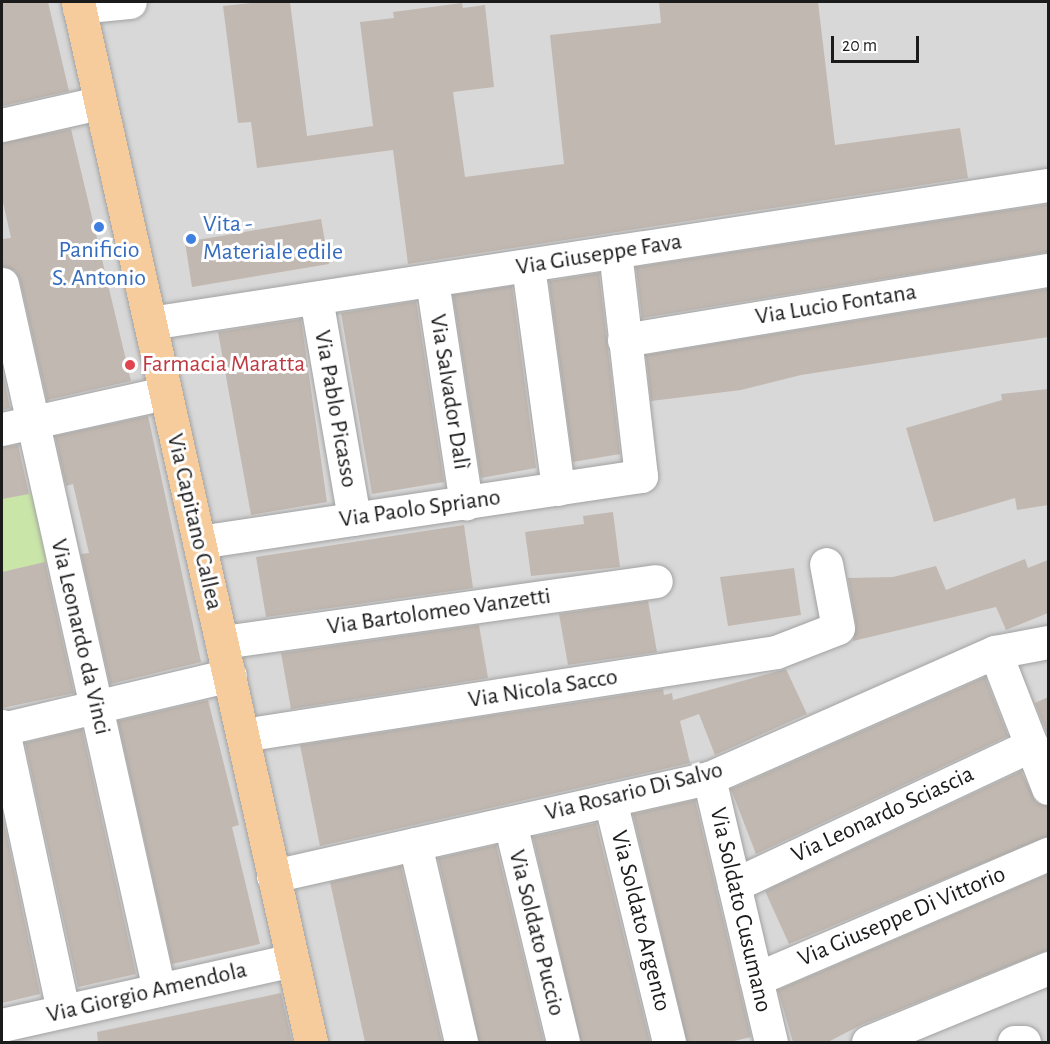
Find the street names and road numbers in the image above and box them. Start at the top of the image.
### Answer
street label: Via Giuseppe Fava [514,228,684,282]
street label: Via Lucio Fontana [753,278,919,332]
street label: Via Salvador Dalì [422,312,476,472]
street label: Via Pablo Picasso [307,328,363,490]
street label: Via Capitano Callea [160,431,228,613]
street label: Via Paolo Spriano [337,483,503,535]
street label: Via Leonardo da Vinci [43,536,117,738]
street label: Via Bartolomeo Vanzetti [325,582,553,642]
street label: Via Nicola Sacco [466,663,620,715]
street label: Via Rosario Di Salvo [542,756,726,828]
street label: Via Leonardo Sciascia [787,760,979,870]
street label: Via Soldato Cusumano [702,805,778,1015]
street label: Via Soldato Argento [604,828,676,1014]
street label: Via Soldato Puccio [501,847,571,1019]
street label: Via Giuseppe Di Vittorio [794,860,1010,974]
street label: Via Giorgio Amendola [44,956,250,1030]

